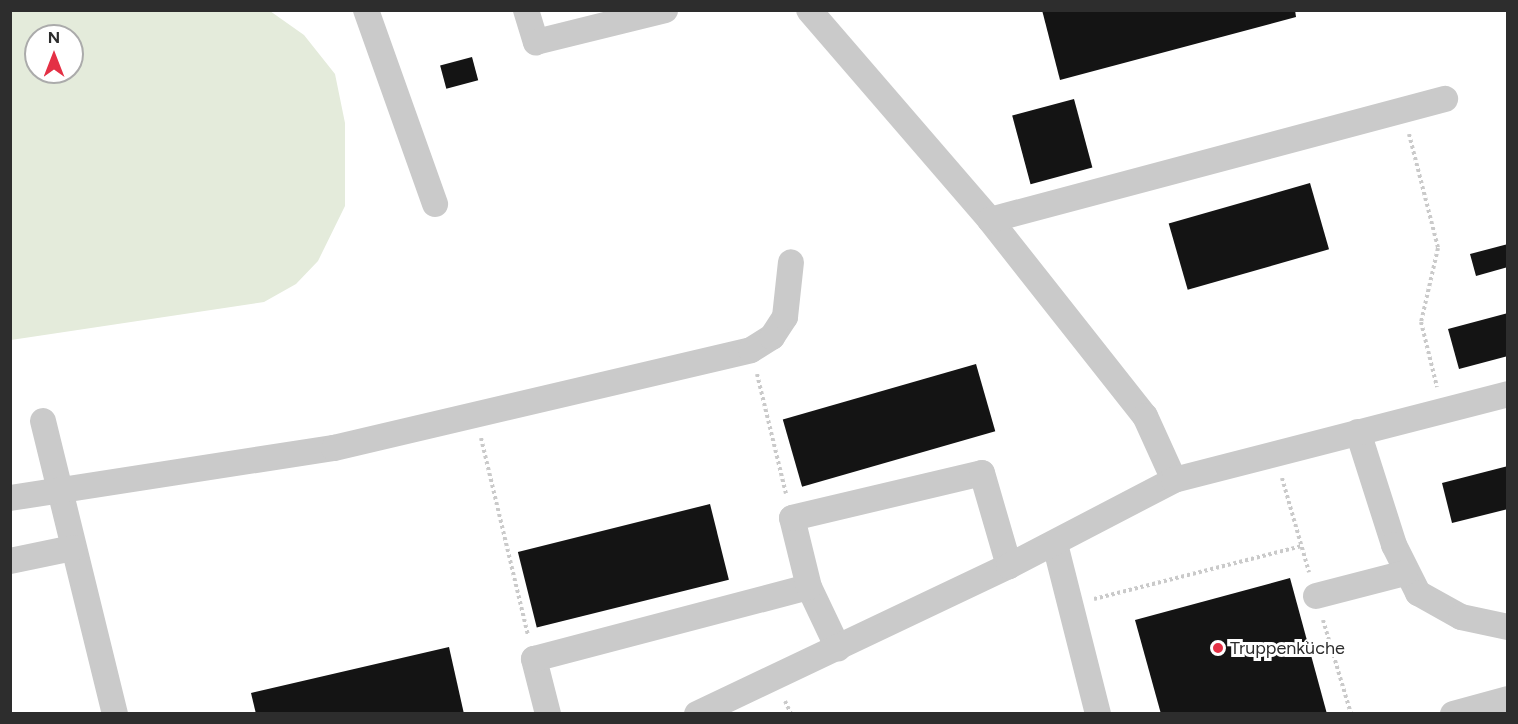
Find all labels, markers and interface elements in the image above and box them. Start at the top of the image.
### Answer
north arrow [24,24,84,84]
text: N [48,28,60,47]
place label: Truppenküche [1230,637,1345,659]
marker: Truppenküche [1211,641,1225,655]

